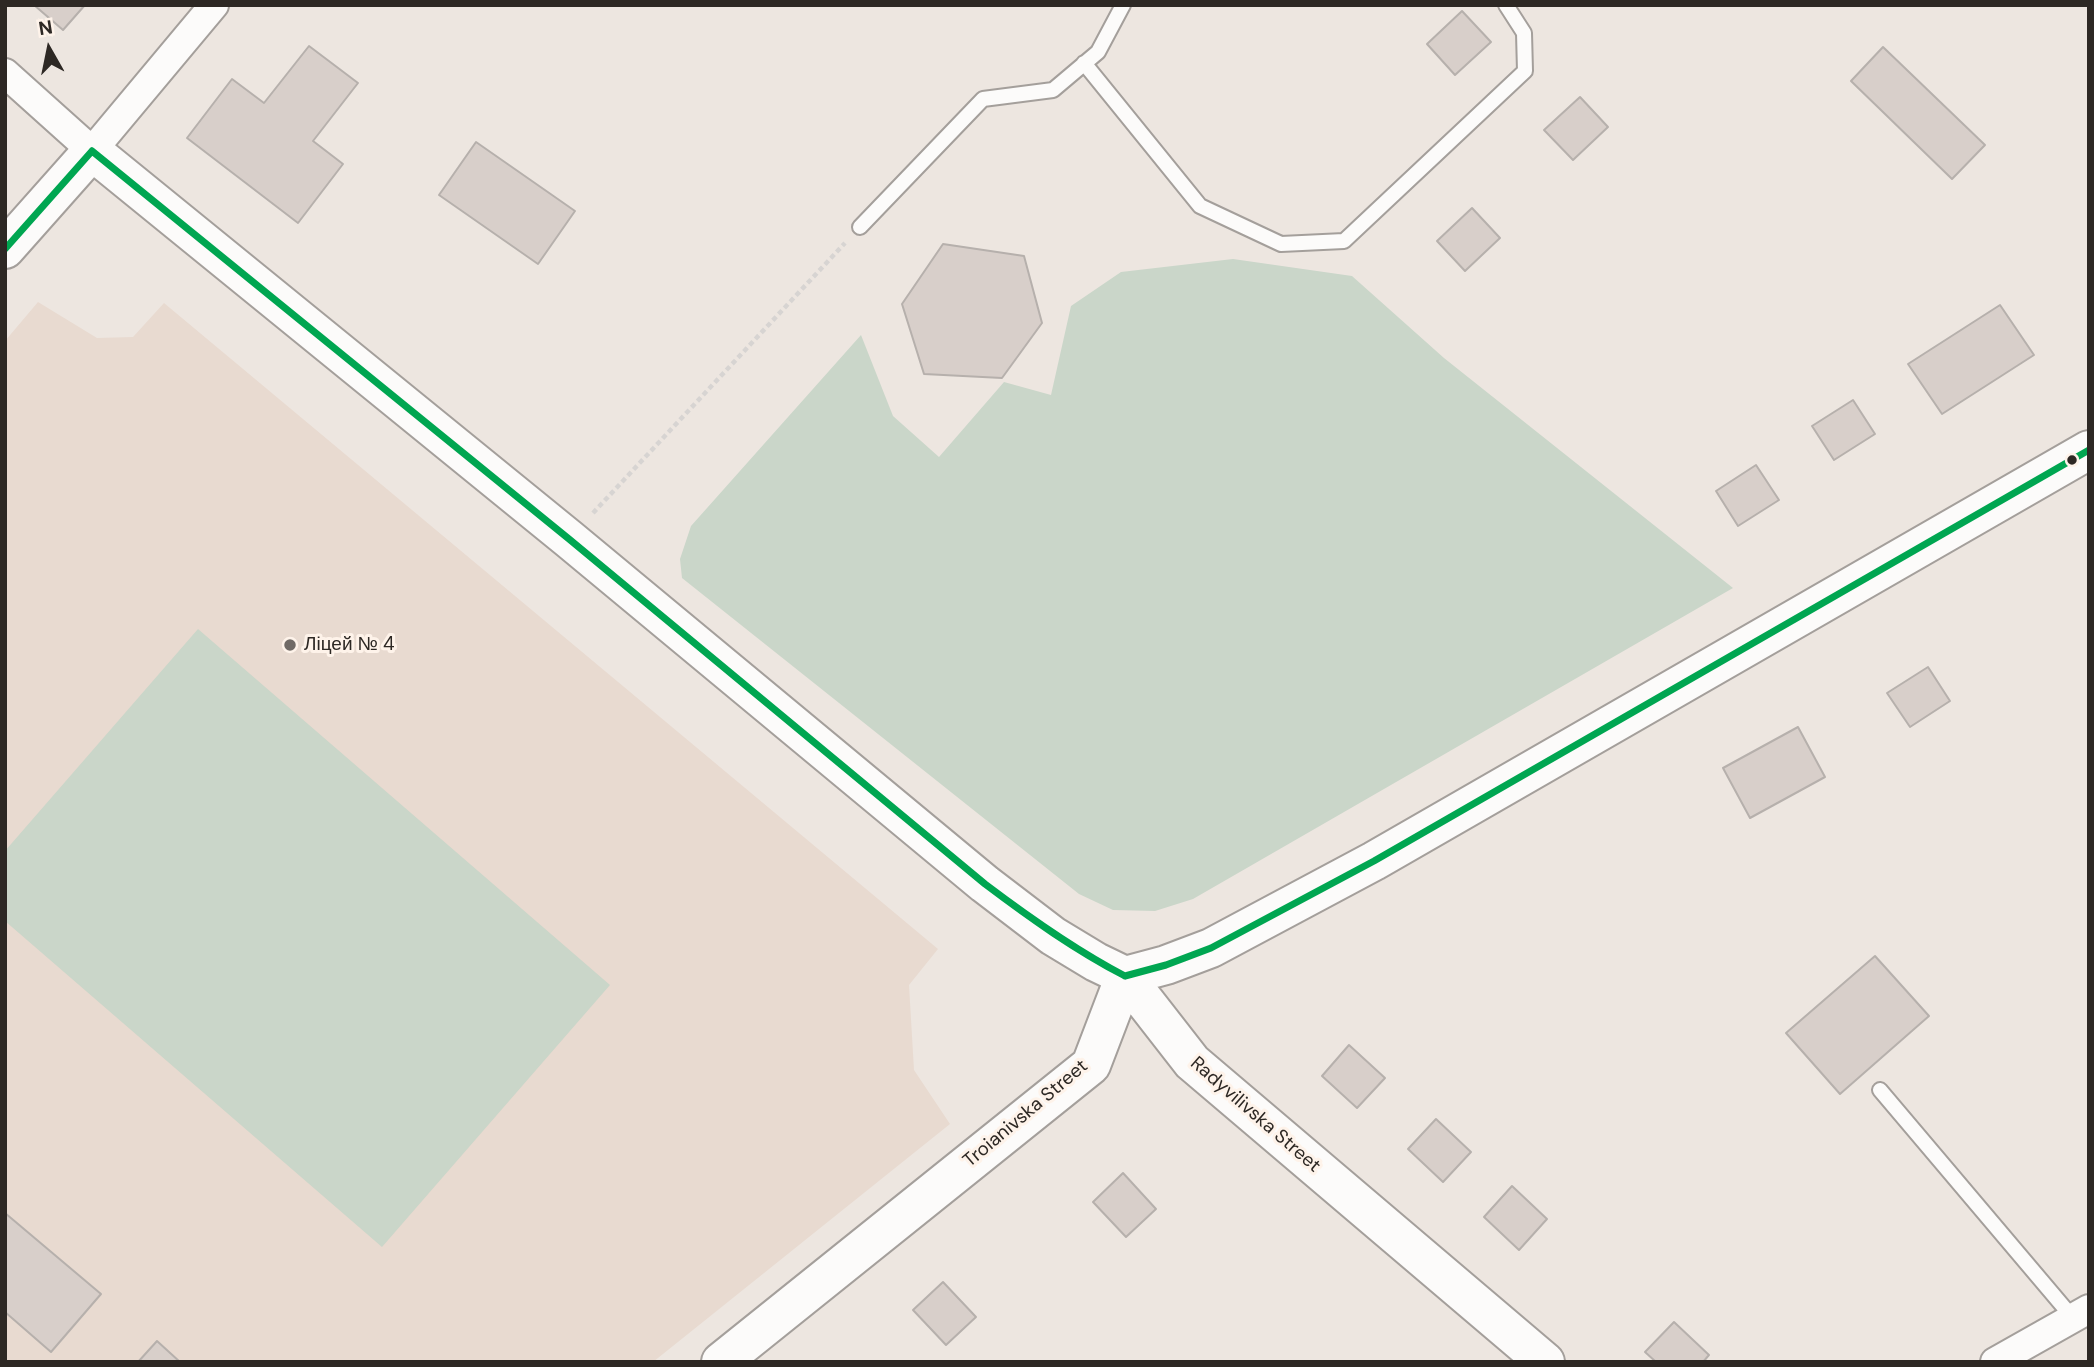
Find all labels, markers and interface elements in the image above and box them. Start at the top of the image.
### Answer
north arrow [14,14,84,84]
text: N [37,14,54,41]
unlabelled marker [2065,453,2079,467]
place label: Ліцей № 4 [304,634,395,656]
marker: Ліцей № 4 [282,637,298,653]
street label: Radyvilivska Street [1185,1052,1325,1178]
street label: Troianivska Street [959,1055,1093,1173]

